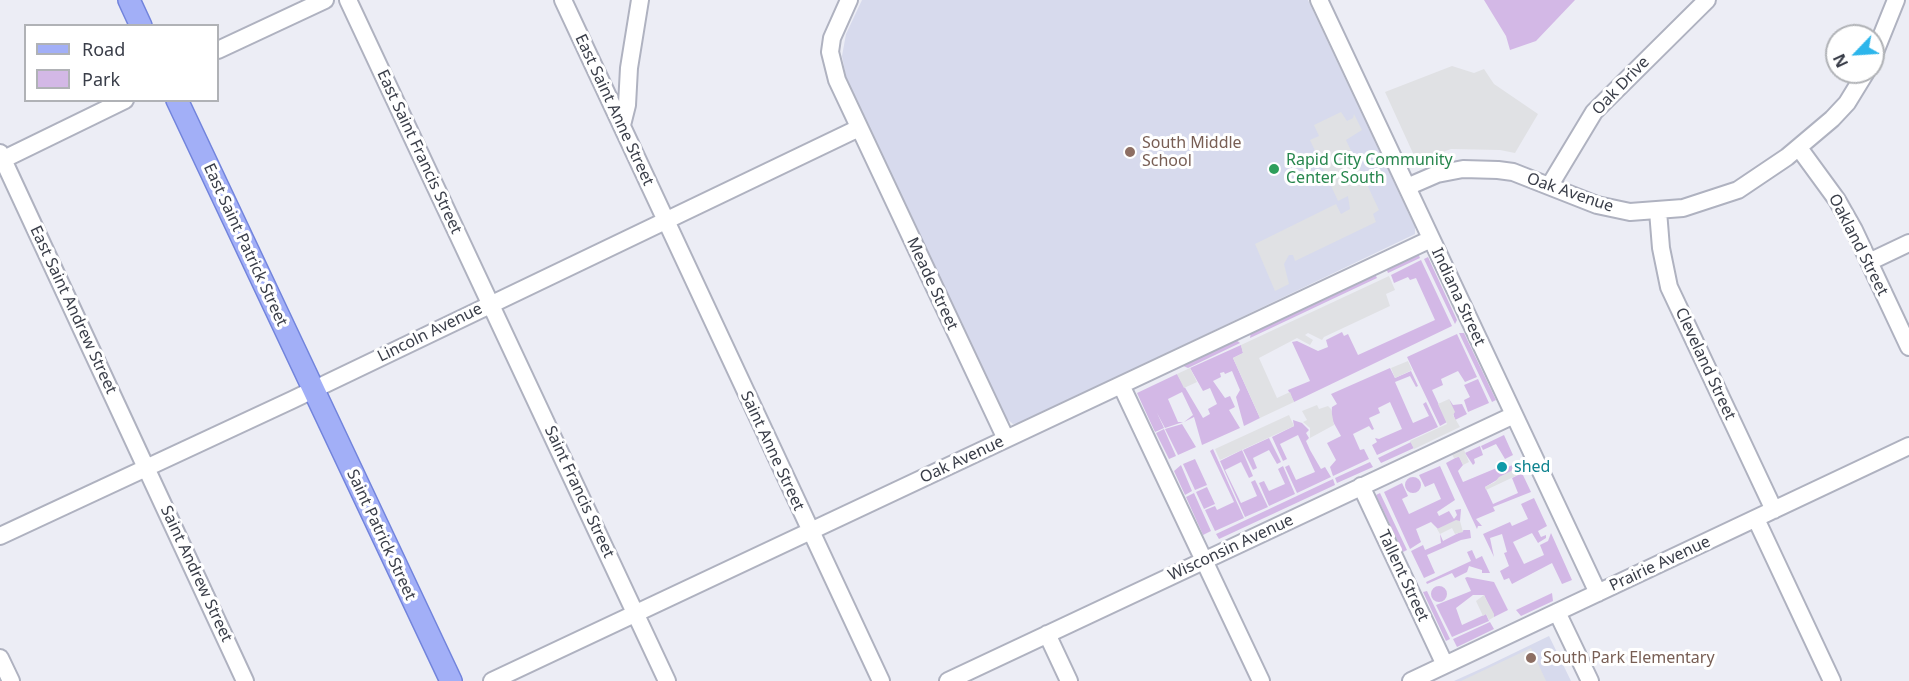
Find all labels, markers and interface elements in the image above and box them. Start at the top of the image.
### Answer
legend [24,24,219,102]
north arrow [1825,24,1885,84]
street label: East Saint Anne Street [570,31,658,189]
text: Road [82,37,125,61]
text: N [1828,50,1853,71]
street label: Oak Drive [1588,53,1654,119]
text: Park [82,67,120,91]
street label: East Saint Francis Street [372,67,466,237]
place label: South Middle School [1142,133,1242,171]
marker: South Middle School [1123,145,1137,159]
place label: Rapid City Community Center South [1286,150,1453,188]
street label: East Saint Patrick Street [199,161,291,329]
marker: Rapid City Community Center South [1267,162,1281,176]
street label: Oak Avenue [1524,169,1616,217]
street label: Oakland Street [1824,191,1892,299]
street label: East Saint Andrew Street [26,223,120,397]
street label: Meade Street [902,235,962,333]
street label: Indiana Street [1427,245,1489,349]
street label: Lincoln Avenue [375,299,485,367]
street label: Cleveland Street [1671,305,1739,423]
street label: Saint Anne Street [736,388,808,514]
street label: Saint Francis Street [540,423,618,561]
street label: Oak Avenue [917,432,1007,488]
place label: shed [1514,457,1550,477]
marker: shed [1495,460,1509,474]
street label: Saint Patrick Street [342,467,420,603]
street label: Saint Andrew Street [156,503,236,645]
street label: Wisconsin Avenue [1165,511,1297,585]
street label: Tallent Street [1374,527,1432,625]
street label: Prairie Avenue [1606,532,1714,596]
place label: South Park Elementary [1543,648,1715,668]
marker: South Park Elementary [1524,651,1538,665]

